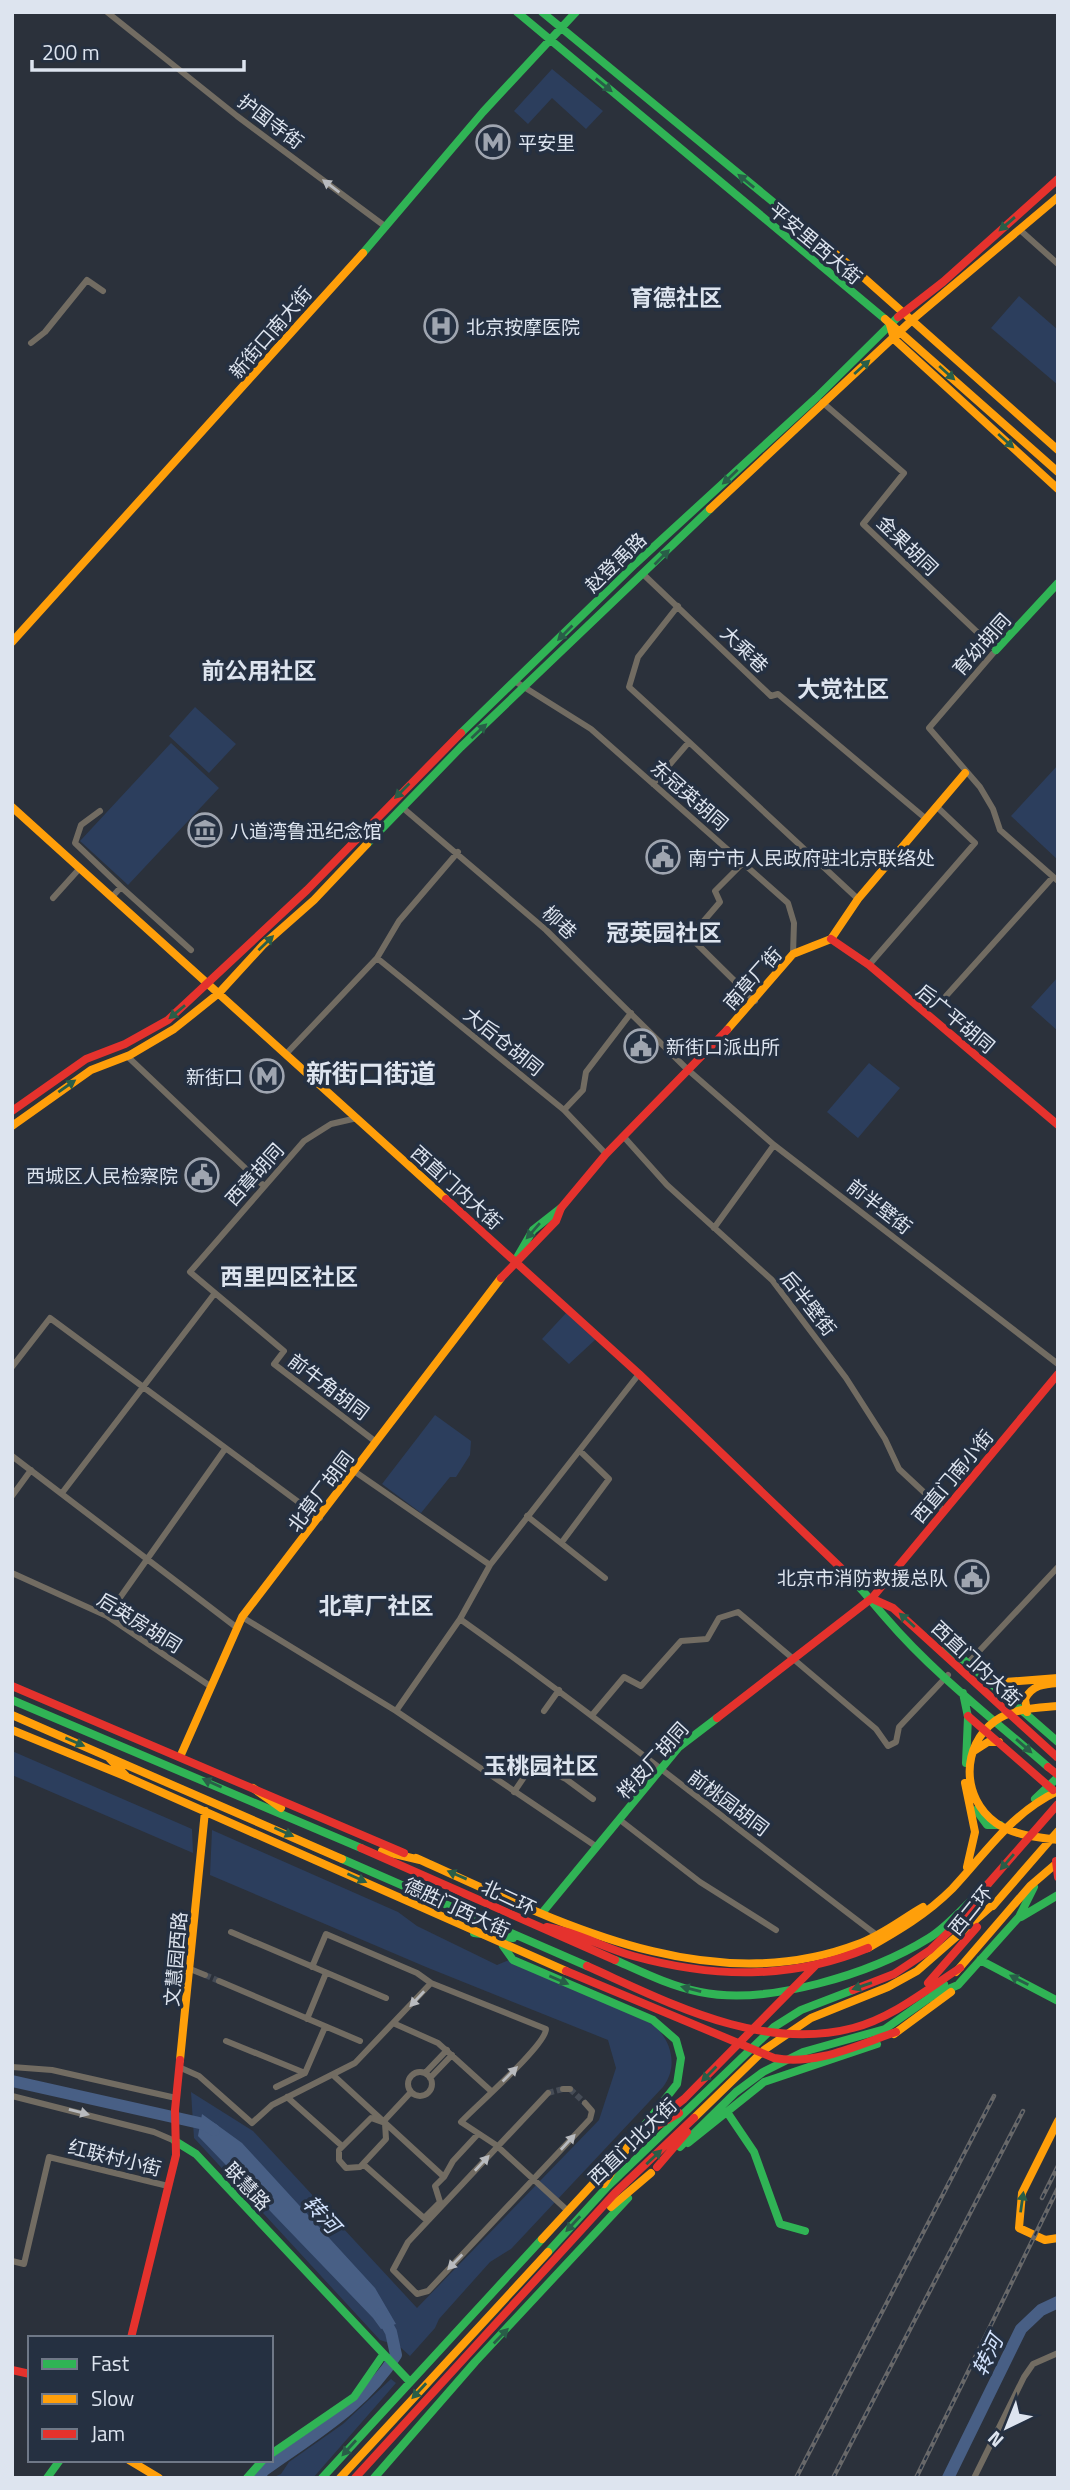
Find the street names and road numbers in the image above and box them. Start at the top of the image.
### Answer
street label: 护国寺街 [232,87,310,155]
street label: 平安里西大街 [763,195,869,291]
street label: 新街口南大街 [222,279,318,385]
street label: 金果胡同 [871,508,945,582]
street label: 赵登禹路 [578,525,652,599]
street label: 育幼胡同 [945,606,1017,682]
street label: 大乘巷 [714,619,776,679]
street label: 东冠英胡同 [645,753,735,837]
street label: 柳巷 [536,898,584,946]
street label: 南草厂街 [716,940,788,1016]
street label: 后广平胡同 [910,976,1002,1060]
street label: 大后仓胡同 [458,1000,550,1082]
street label: 西章胡同 [218,1136,290,1212]
street label: 西直门内大街 [405,1138,509,1236]
street label: 前半壁街 [841,1171,919,1241]
street label: 后半壁街 [774,1264,844,1342]
street label: 前牛角胡同 [282,1346,376,1426]
street label: 西直门南小街 [904,1423,1000,1529]
street label: 北草厂胡同 [280,1444,360,1538]
street label: 后英房胡同 [92,1585,188,1659]
street label: 西直门内大街 [925,1614,1029,1712]
street label: 桦皮厂胡同 [609,1715,695,1805]
street label: 前桃园胡同 [682,1762,776,1842]
street label: 德胜门西大街 [399,1870,515,1944]
street label: 北二环 [477,1872,541,1922]
street label: 西二环 [941,1879,999,1941]
street label: 文慧园西路 [156,1910,194,2008]
street label: 西直门北大街 [581,2091,683,2191]
street label: 红联村小街 [65,2131,165,2183]
street label: 联慧路 [218,2155,278,2217]

